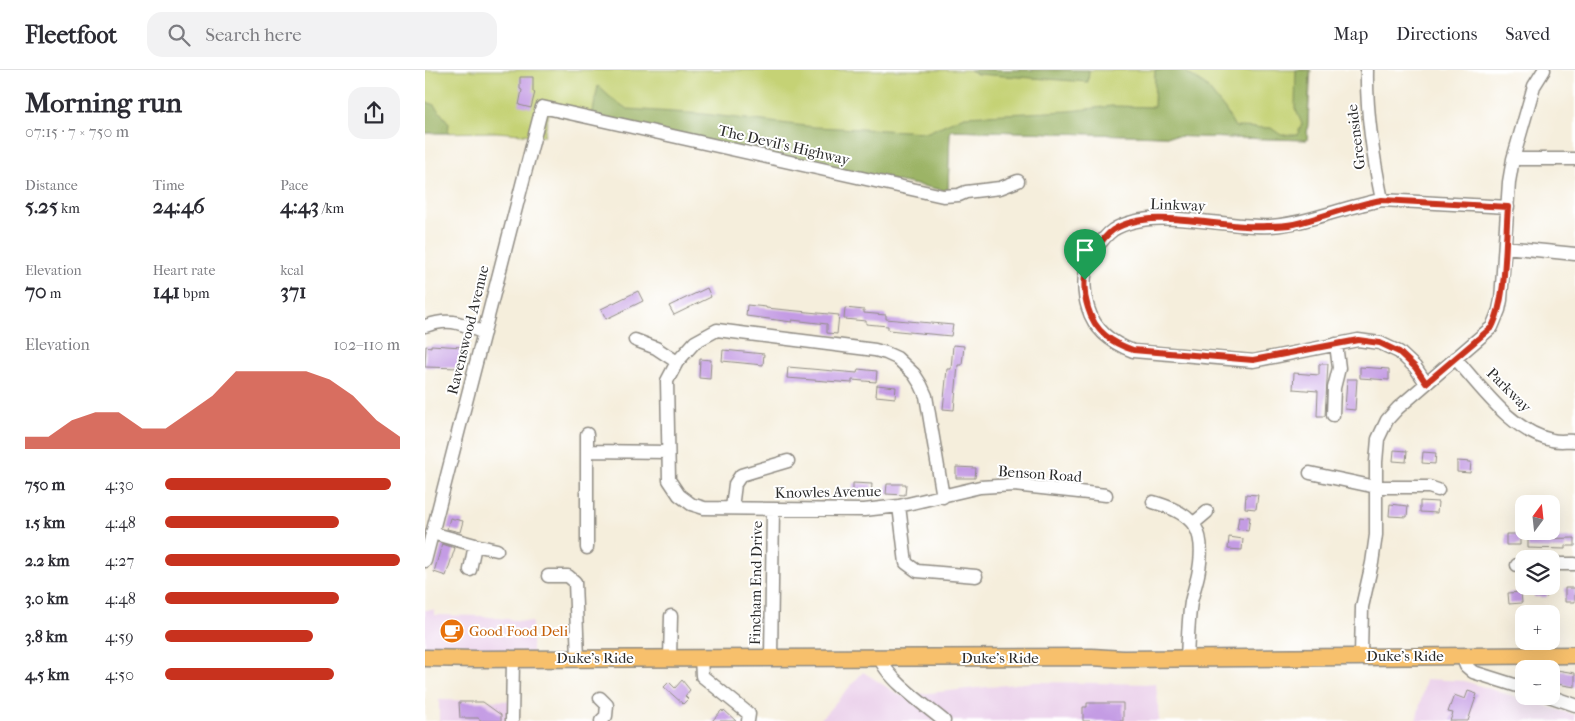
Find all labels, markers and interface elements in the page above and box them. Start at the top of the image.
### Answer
search box [147,12,497,57]
text: Fleetfoot [25,21,117,49]
icon: search [165,21,193,49]
text: Search here [205,24,302,46]
text: Map [1334,24,1368,45]
text: Directions [1396,24,1477,45]
text: Saved [1505,24,1550,45]
text: Morning run [25,86,182,119]
button: share [348,87,400,139]
street label: Greenside [1343,103,1369,171]
street label: The Devil's Highway [717,121,852,169]
text: 07:15 · 7 × 750 m [25,122,129,141]
text: Distance [25,177,78,194]
text: Time [153,177,184,194]
text: Pace [280,177,308,194]
text: 5.25 [25,194,58,218]
text: 24:46 [153,194,205,218]
text: 4:43 [280,194,319,218]
street label: Linkway [1150,195,1207,215]
text: km [58,200,80,217]
text: /km [319,200,344,217]
pin [1064,229,1106,280]
icon: arrive [1071,236,1099,264]
text: Elevation [25,262,82,279]
text: Heart rate [153,262,215,279]
text: kcal [280,262,304,279]
street label: Ravenswood Avenue [443,263,493,396]
text: 70 [25,279,47,303]
text: 141 [153,279,180,303]
text: 371 [280,279,307,303]
text: m [47,285,61,302]
text: bpm [180,285,210,302]
text: Elevation [25,335,90,354]
text: 102–110 m [333,335,400,354]
street label: Parkway [1483,364,1536,417]
street label: Benson Road [997,462,1083,486]
text: 750 m [25,475,65,494]
text: 4:30 [105,475,134,494]
street label: Knowles Avenue [775,482,882,502]
north arrow [1515,495,1560,540]
map controls [1515,495,1560,705]
text: 1.5 km [25,513,65,532]
text: 4:48 [105,513,136,532]
street label: Fincham End Drive [746,520,766,645]
button: layers [1515,550,1560,595]
text: 2.2 km [25,551,70,570]
text: 4:27 [105,551,134,570]
text: 3.0 km [25,589,68,608]
text: 4:48 [105,589,136,608]
button: + [1515,605,1560,650]
cafe icon: Good Food Deli [439,618,465,644]
place label: Good Food Deli [469,622,569,640]
text: 3.8 km [25,627,68,646]
text: 4:59 [105,627,134,646]
street label: Duke's Ride [1366,647,1444,665]
street label: Duke's Ride [556,649,634,667]
street label: Duke's Ride [961,649,1039,667]
button: − [1515,660,1560,705]
text: 4.5 km [25,665,69,684]
text: 4:50 [105,665,134,684]

